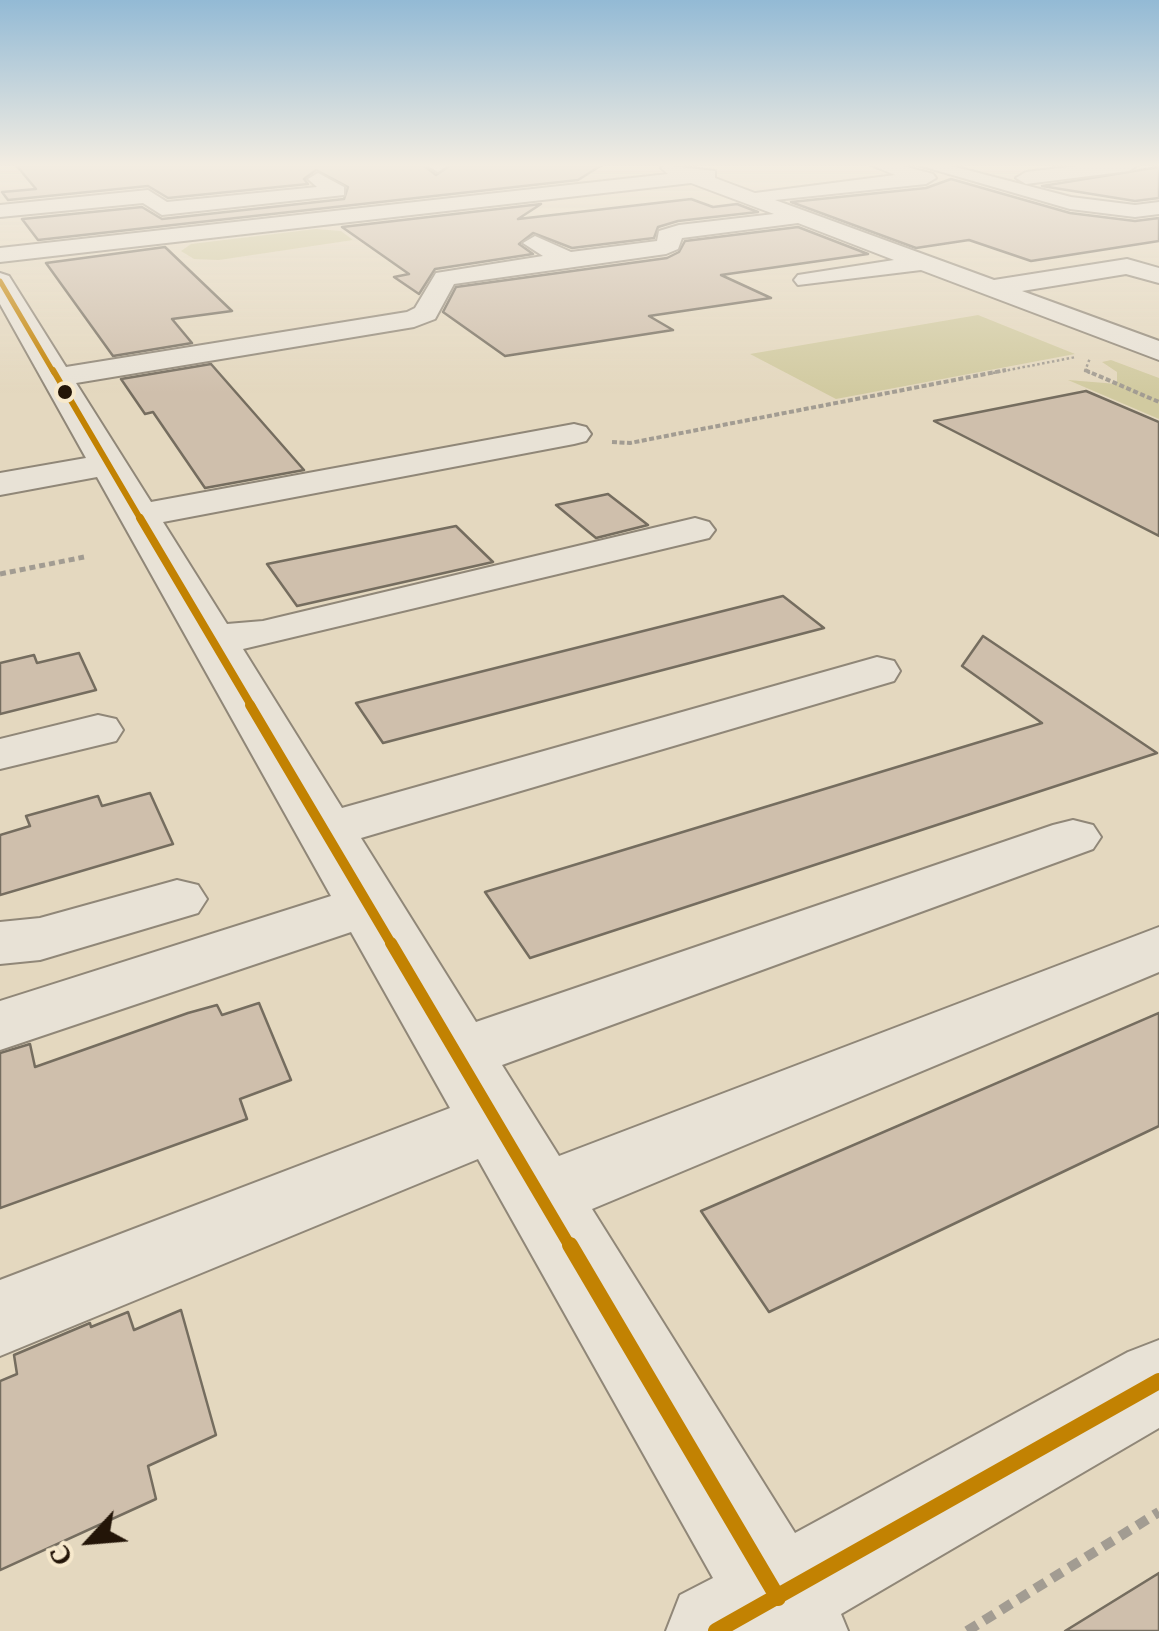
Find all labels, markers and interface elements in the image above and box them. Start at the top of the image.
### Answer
unlabelled marker [55,382,75,402]
north arrow [40,1491,140,1591]
text: С [41,1538,84,1571]

